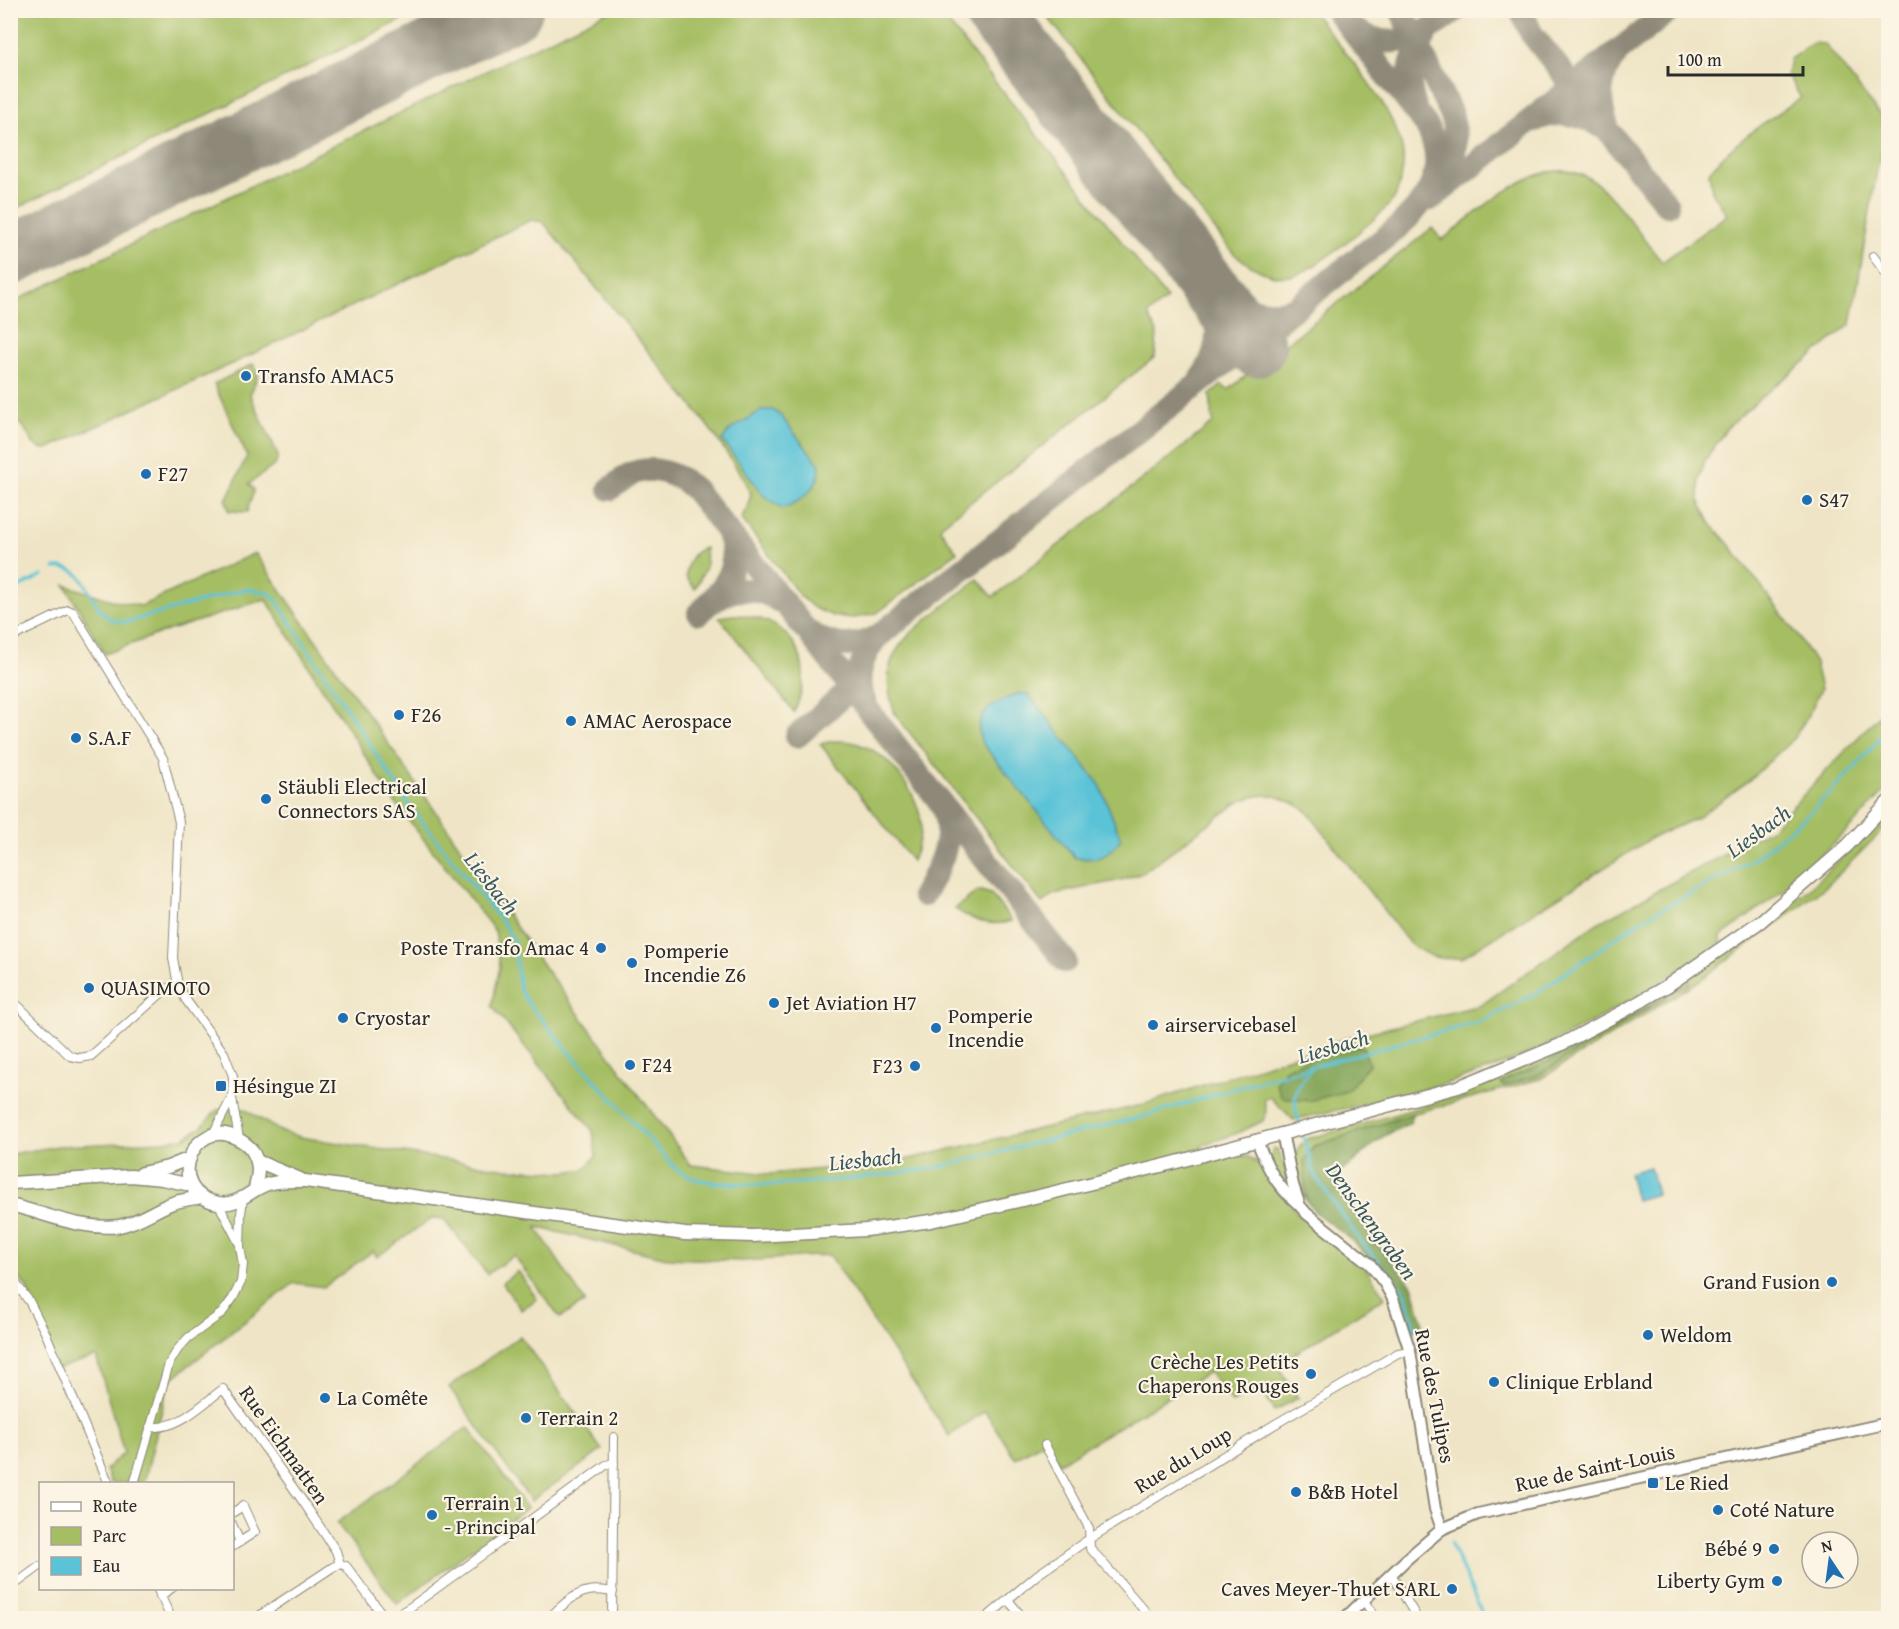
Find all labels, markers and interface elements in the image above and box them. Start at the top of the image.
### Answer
scale bar [1668,39,1803,77]
text: 100 m [1677,46,1722,73]
place label: Transfo AMAC5 [258,360,394,391]
marker: Transfo AMAC5 [239,369,253,383]
place label: F27 [158,458,188,489]
marker: F27 [139,467,153,481]
place label: S47 [1819,484,1849,515]
marker: S47 [1800,493,1814,507]
place label: F26 [411,699,441,730]
place label: AMAC Aerospace [583,705,732,736]
marker: F26 [392,708,406,722]
marker: AMAC Aerospace [564,714,578,728]
place label: S.A.F [88,722,131,753]
marker: S.A.F [69,731,83,745]
place label: Stäubli Electrical Connectors SAS [278,771,427,826]
marker: Stäubli Electrical Connectors SAS [259,792,273,806]
water label: Liesbach [1718,797,1797,866]
water label: Liesbach [456,844,527,922]
place label: Poste Transfo Amac 4 [401,932,589,963]
place label: Pomperie Incendie Z6 [644,935,746,990]
marker: Poste Transfo Amac 4 [594,941,608,955]
marker: Pomperie Incendie Z6 [625,956,639,970]
place label: QUASIMOTO [101,972,211,1003]
marker: QUASIMOTO [82,981,96,995]
place label: Jet Aviation H7 [783,987,917,1018]
marker: Jet Aviation H7 [767,996,781,1010]
place label: Pomperie Incendie [948,1000,1033,1055]
place label: Cryostar [355,1002,430,1033]
place label: airservicebasel [1165,1009,1297,1040]
marker: Cryostar [336,1011,350,1025]
marker: airservicebasel [1146,1018,1160,1032]
marker: Pomperie Incendie [929,1021,943,1035]
water label: Liesbach [1293,1021,1372,1072]
place label: F24 [642,1049,672,1080]
place label: F23 [873,1050,903,1081]
marker: F24 [623,1058,637,1072]
marker: F23 [908,1059,922,1073]
place label: Hésingue ZI [233,1070,337,1101]
marker: Hésingue ZI [214,1079,228,1093]
water label: Liesbach [826,1139,903,1179]
water label: Denschengraben [1318,1155,1425,1286]
place label: Grand Fusion [1703,1266,1820,1297]
marker: Grand Fusion [1825,1275,1839,1289]
place label: Weldom [1660,1319,1732,1350]
street label: Rue des Tulipes [1407,1326,1464,1466]
marker: Weldom [1641,1328,1655,1342]
place label: Crèche Les Petits Chaperons Rouges [1138,1346,1299,1401]
place label: Clinique Erbland [1506,1366,1654,1397]
marker: Crèche Les Petits Chaperons Rouges [1304,1367,1318,1381]
marker: Clinique Erbland [1487,1375,1501,1389]
street label: Rue Eichmatten [232,1379,337,1511]
place label: La Comête [337,1382,428,1413]
marker: La Comête [318,1391,332,1405]
place label: Terrain 2 [538,1402,618,1433]
marker: Terrain 2 [519,1411,533,1425]
street label: Rue du Loup [1128,1418,1237,1501]
street label: Rue de Saint-Louis [1512,1435,1678,1500]
place label: Le Ried [1665,1467,1730,1498]
place label: B&B Hotel [1308,1476,1399,1507]
marker: Le Ried [1646,1476,1660,1490]
legend [39,1482,234,1590]
marker: B&B Hotel [1289,1485,1303,1499]
place label: Terrain 1 - Principal [444,1487,536,1542]
text: Route [93,1492,137,1519]
place label: Coté Nature [1730,1494,1835,1525]
marker: Coté Nature [1711,1503,1725,1517]
marker: Terrain 1 - Principal [425,1508,439,1522]
text: Parc [93,1522,126,1549]
north arrow [1800,1530,1860,1590]
text: N [1819,1532,1835,1558]
place label: Bébé 9 [1705,1533,1762,1564]
marker: Bébé 9 [1767,1542,1781,1556]
text: Eau [93,1552,121,1579]
place label: Liberty Gym [1657,1565,1765,1596]
place label: Caves Meyer-Thuet SARL [1221,1573,1440,1604]
marker: Liberty Gym [1770,1574,1784,1588]
marker: Caves Meyer-Thuet SARL [1445,1582,1459,1596]

